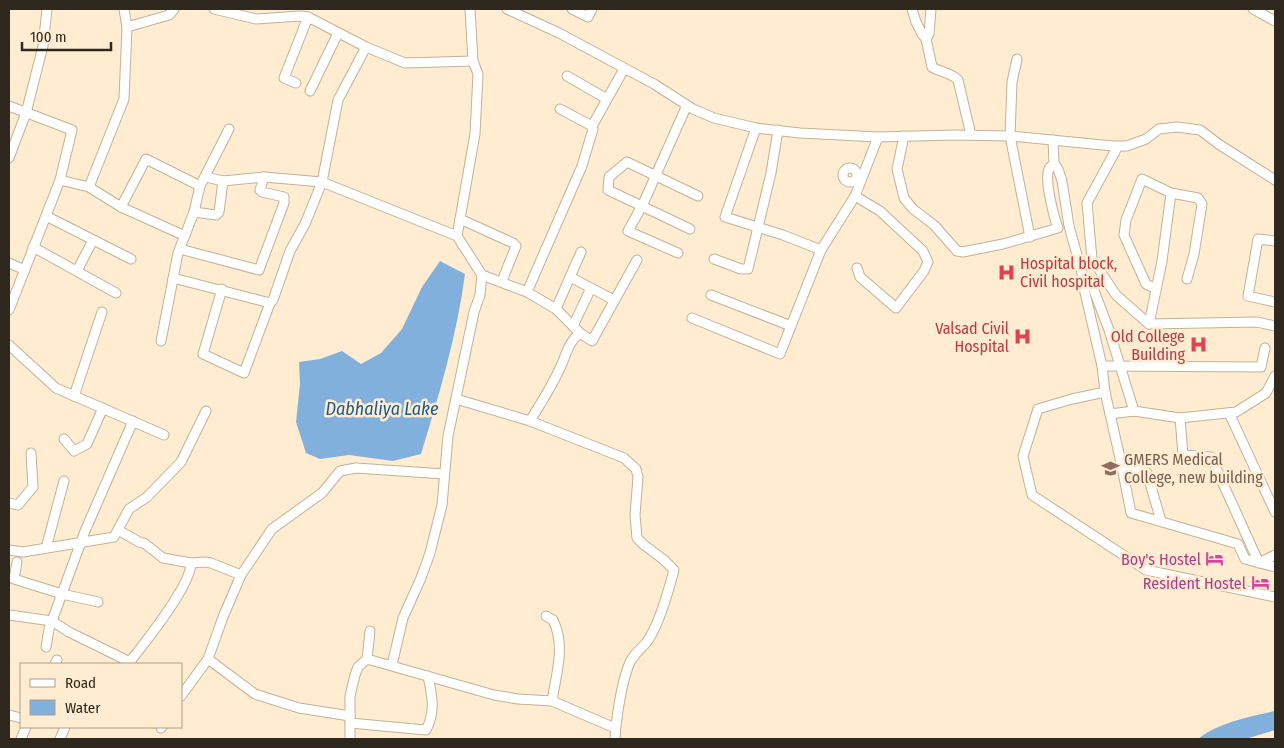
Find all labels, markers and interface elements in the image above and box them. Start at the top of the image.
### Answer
scale bar [22,20,111,52]
text: 100 m [30,28,67,46]
place label: Hospital block, Civil hospital [1020,254,1117,291]
hospital icon: Hospital block, Civil hospital [996,262,1016,282]
place label: Valsad Civil Hospital [935,319,1009,356]
hospital icon: Valsad Civil Hospital [1013,327,1033,347]
place label: Old College Building [1111,327,1185,364]
hospital icon: Old College Building [1189,335,1209,355]
water label: Dabhaliya Lake [325,398,439,420]
place label: GMERS Medical College, new building [1124,450,1263,487]
school or university icon: GMERS Medical College, new building [1100,458,1120,478]
hotel icon: Boy's Hostel [1205,549,1225,569]
place label: Boy's Hostel [1121,550,1201,569]
hotel icon: Resident Hostel [1250,573,1270,593]
place label: Resident Hostel [1143,574,1246,593]
legend [20,663,182,728]
text: Road [65,674,96,692]
text: Water [65,699,101,717]

